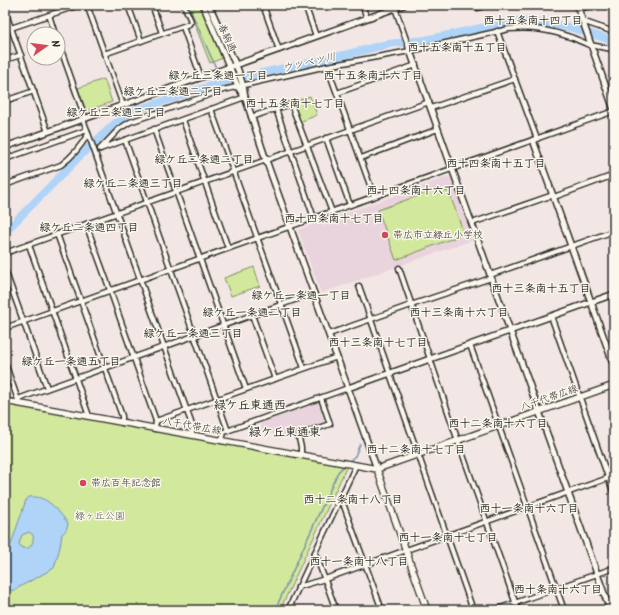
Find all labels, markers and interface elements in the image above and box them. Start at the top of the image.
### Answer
district label: 西十五条南十四丁目 [484,12,583,30]
street label: 春駒通 [214,21,240,55]
north arrow [26,26,66,66]
text: N [45,38,64,49]
district label: 西十五条南十五丁目 [408,39,507,57]
water label: ウツベツ川 [280,48,338,78]
district label: 緑ケ丘三条通一丁目 [169,67,268,85]
district label: 西十五条南十六丁目 [324,67,423,85]
district label: 緑ケ丘三条通二丁目 [124,83,223,101]
district label: 西十五条南十七丁目 [246,95,345,113]
district label: 緑ケ丘三条通三丁目 [67,104,166,122]
district label: 緑ケ丘二条通二丁目 [155,151,254,169]
district label: 西十四条南十五丁目 [447,155,546,173]
district label: 緑ケ丘二条通三丁目 [84,175,183,193]
district label: 西十四条南十六丁目 [367,182,466,200]
district label: 西十四条南十七丁目 [285,210,384,228]
district label: 緑ケ丘二条通四丁目 [40,219,139,237]
place label: 帯広市立緑丘小学校 [393,227,483,243]
marker: 帯広市立緑丘小学校 [380,230,390,240]
district label: 西十三条南十五丁目 [492,280,591,298]
district label: 緑ケ丘一条通一丁目 [252,287,351,305]
district label: 緑ケ丘一条通二丁目 [203,304,302,322]
district label: 西十三条南十六丁目 [410,304,509,322]
district label: 緑ケ丘一条通三丁目 [144,325,243,343]
district label: 西十三条南十七丁目 [329,334,428,352]
district label: 緑ケ丘一条通五丁目 [22,353,121,371]
street label: 八千代帯広線 [518,381,580,415]
district label: 緑ケ丘東通西 [214,396,286,415]
street label: 八千代帯広線 [161,413,223,439]
district label: 西十二条南十六丁目 [449,415,548,433]
district label: 緑ケ丘東通東 [249,423,321,442]
district label: 西十二条南十七丁目 [367,441,466,459]
place label: 帯広百年記念館 [91,475,161,491]
marker: 帯広百年記念館 [78,478,88,488]
district label: 西十二条南十八丁目 [304,491,403,509]
district label: 西十一条南十六丁目 [480,500,579,518]
park label: 緑ヶ丘公園 [75,508,125,524]
district label: 西十一条南十七丁目 [399,529,498,547]
district label: 西十一条南十八丁目 [310,553,409,571]
district label: 西十条南十六丁目 [514,581,602,599]

